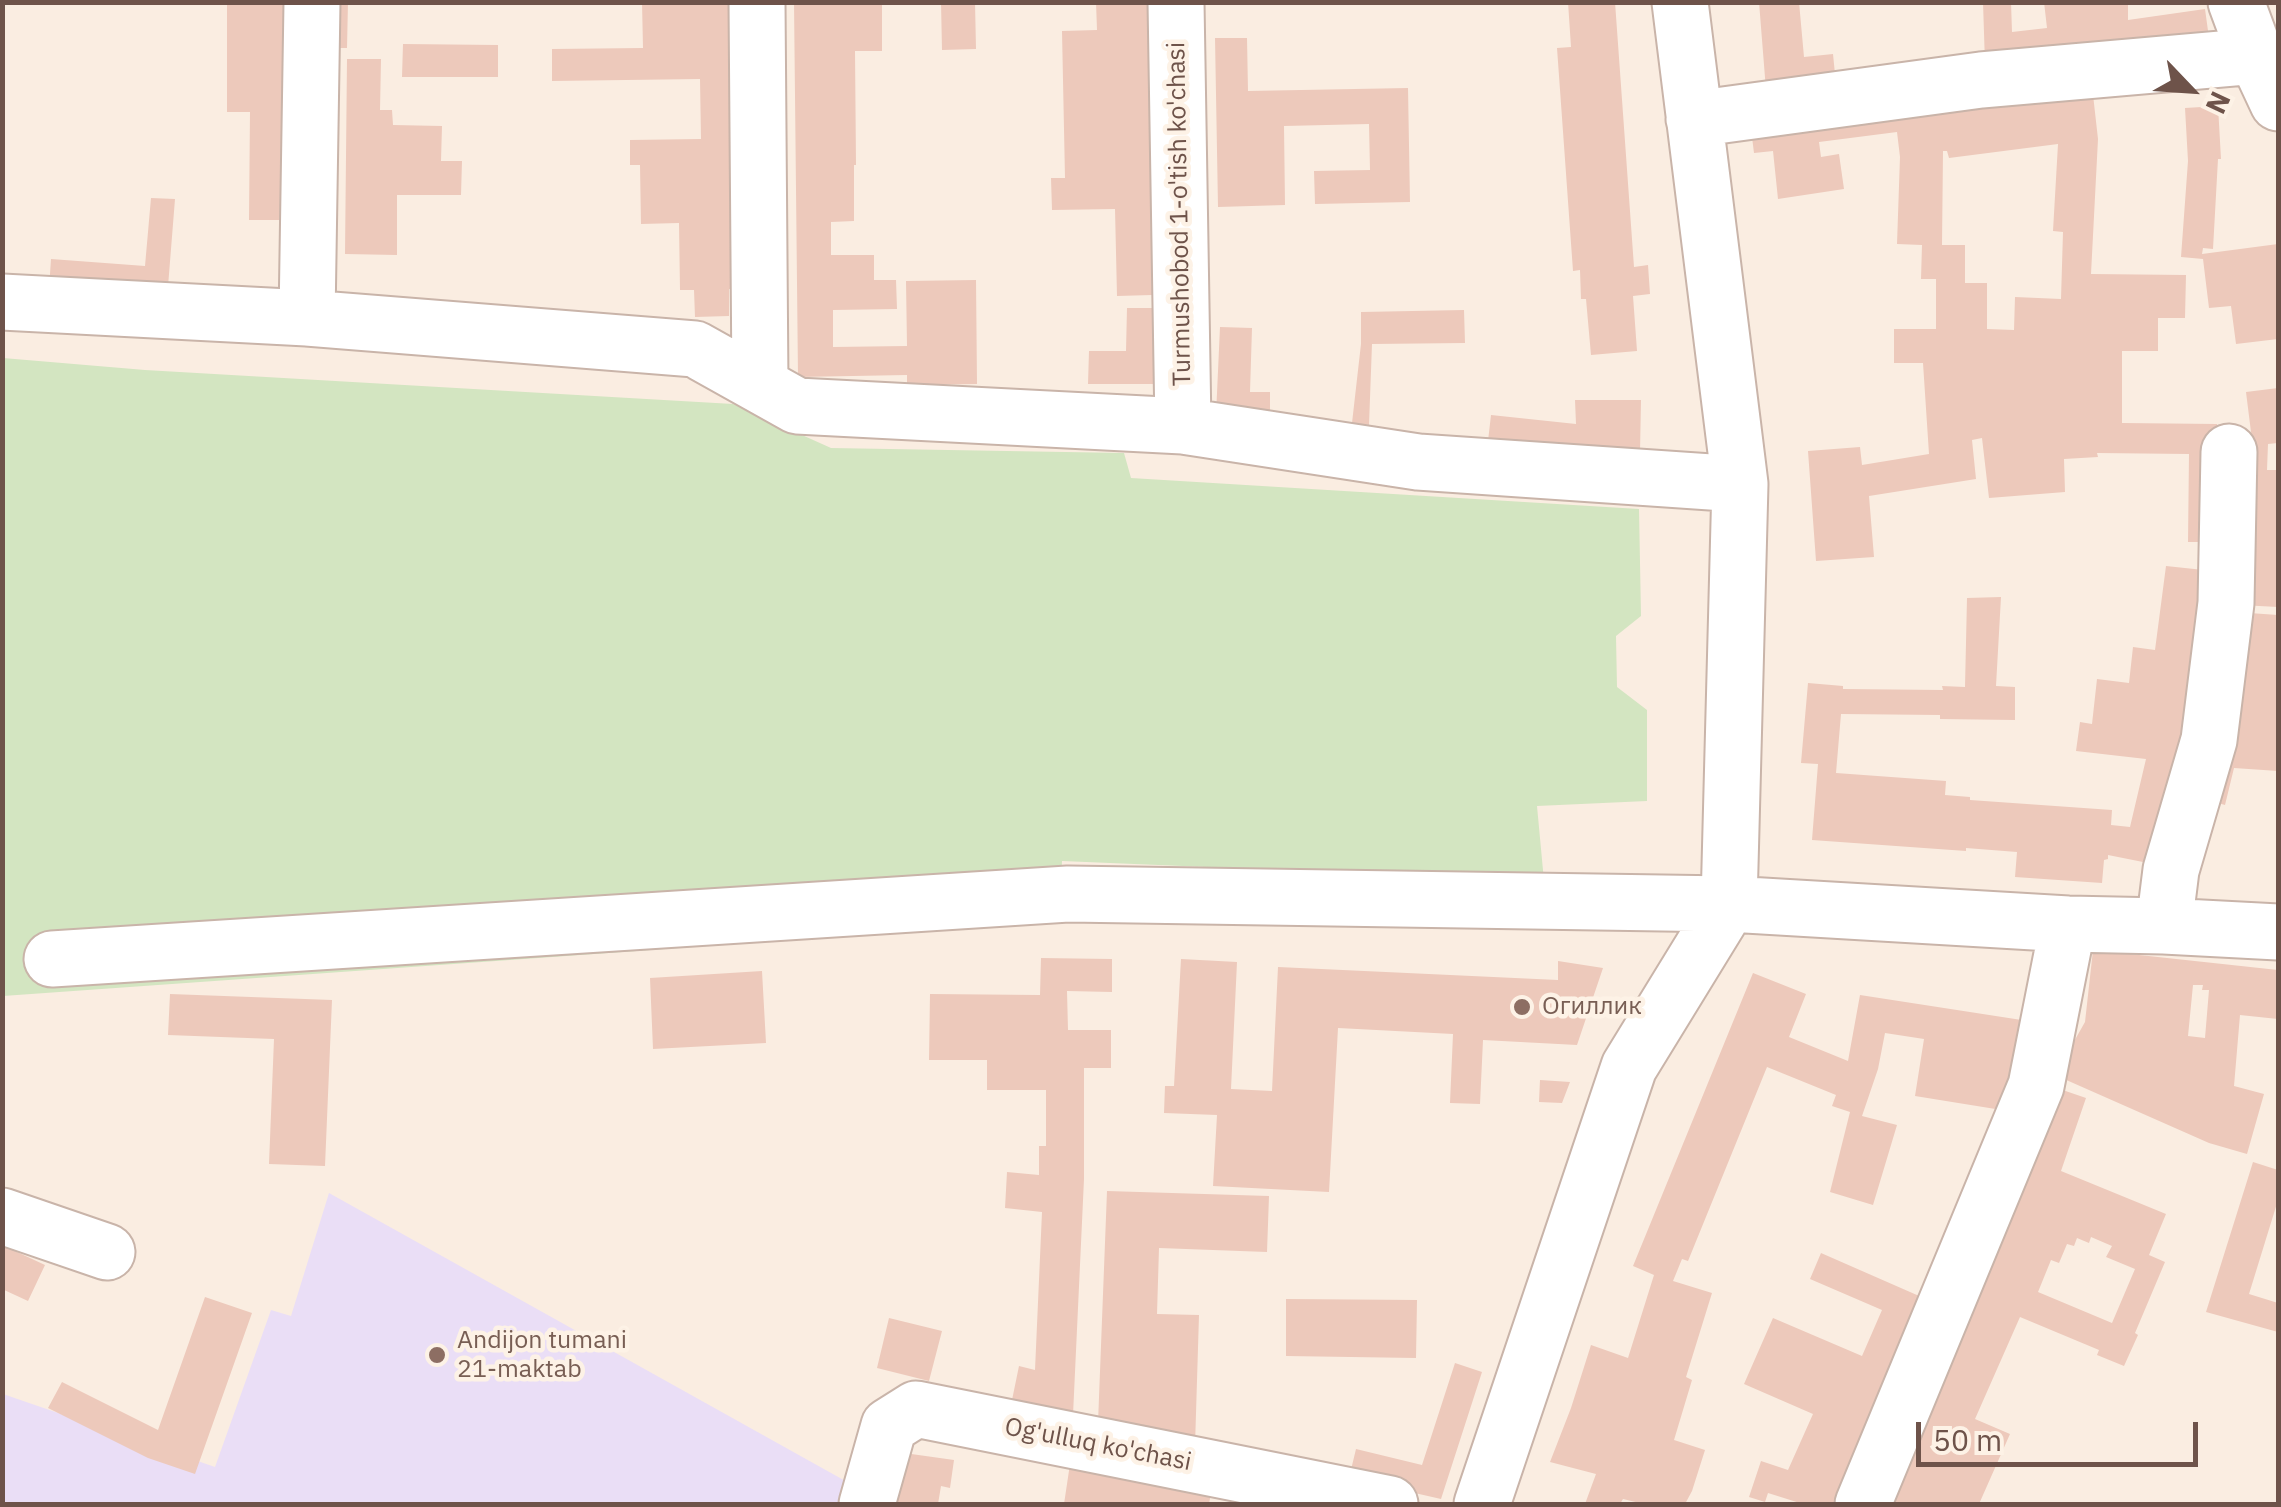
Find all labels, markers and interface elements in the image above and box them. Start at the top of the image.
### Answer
north arrow [2141,40,2241,140]
street label: Turmushobod 1-o'tish ko'chasi [1162,42,1198,386]
text: N [2198,86,2240,120]
place label: Огиллик [1542,992,1642,1022]
marker: Огиллик [1511,996,1533,1018]
place label: Andijon tumani 21-maktab [457,1326,627,1385]
marker: Andijon tumani 21-maktab [426,1344,448,1366]
scale bar [1921,1402,2204,1464]
street label: Og'ulluq ko'chasi [1002,1412,1194,1478]
text: 50 m [1933,1420,2002,1459]

